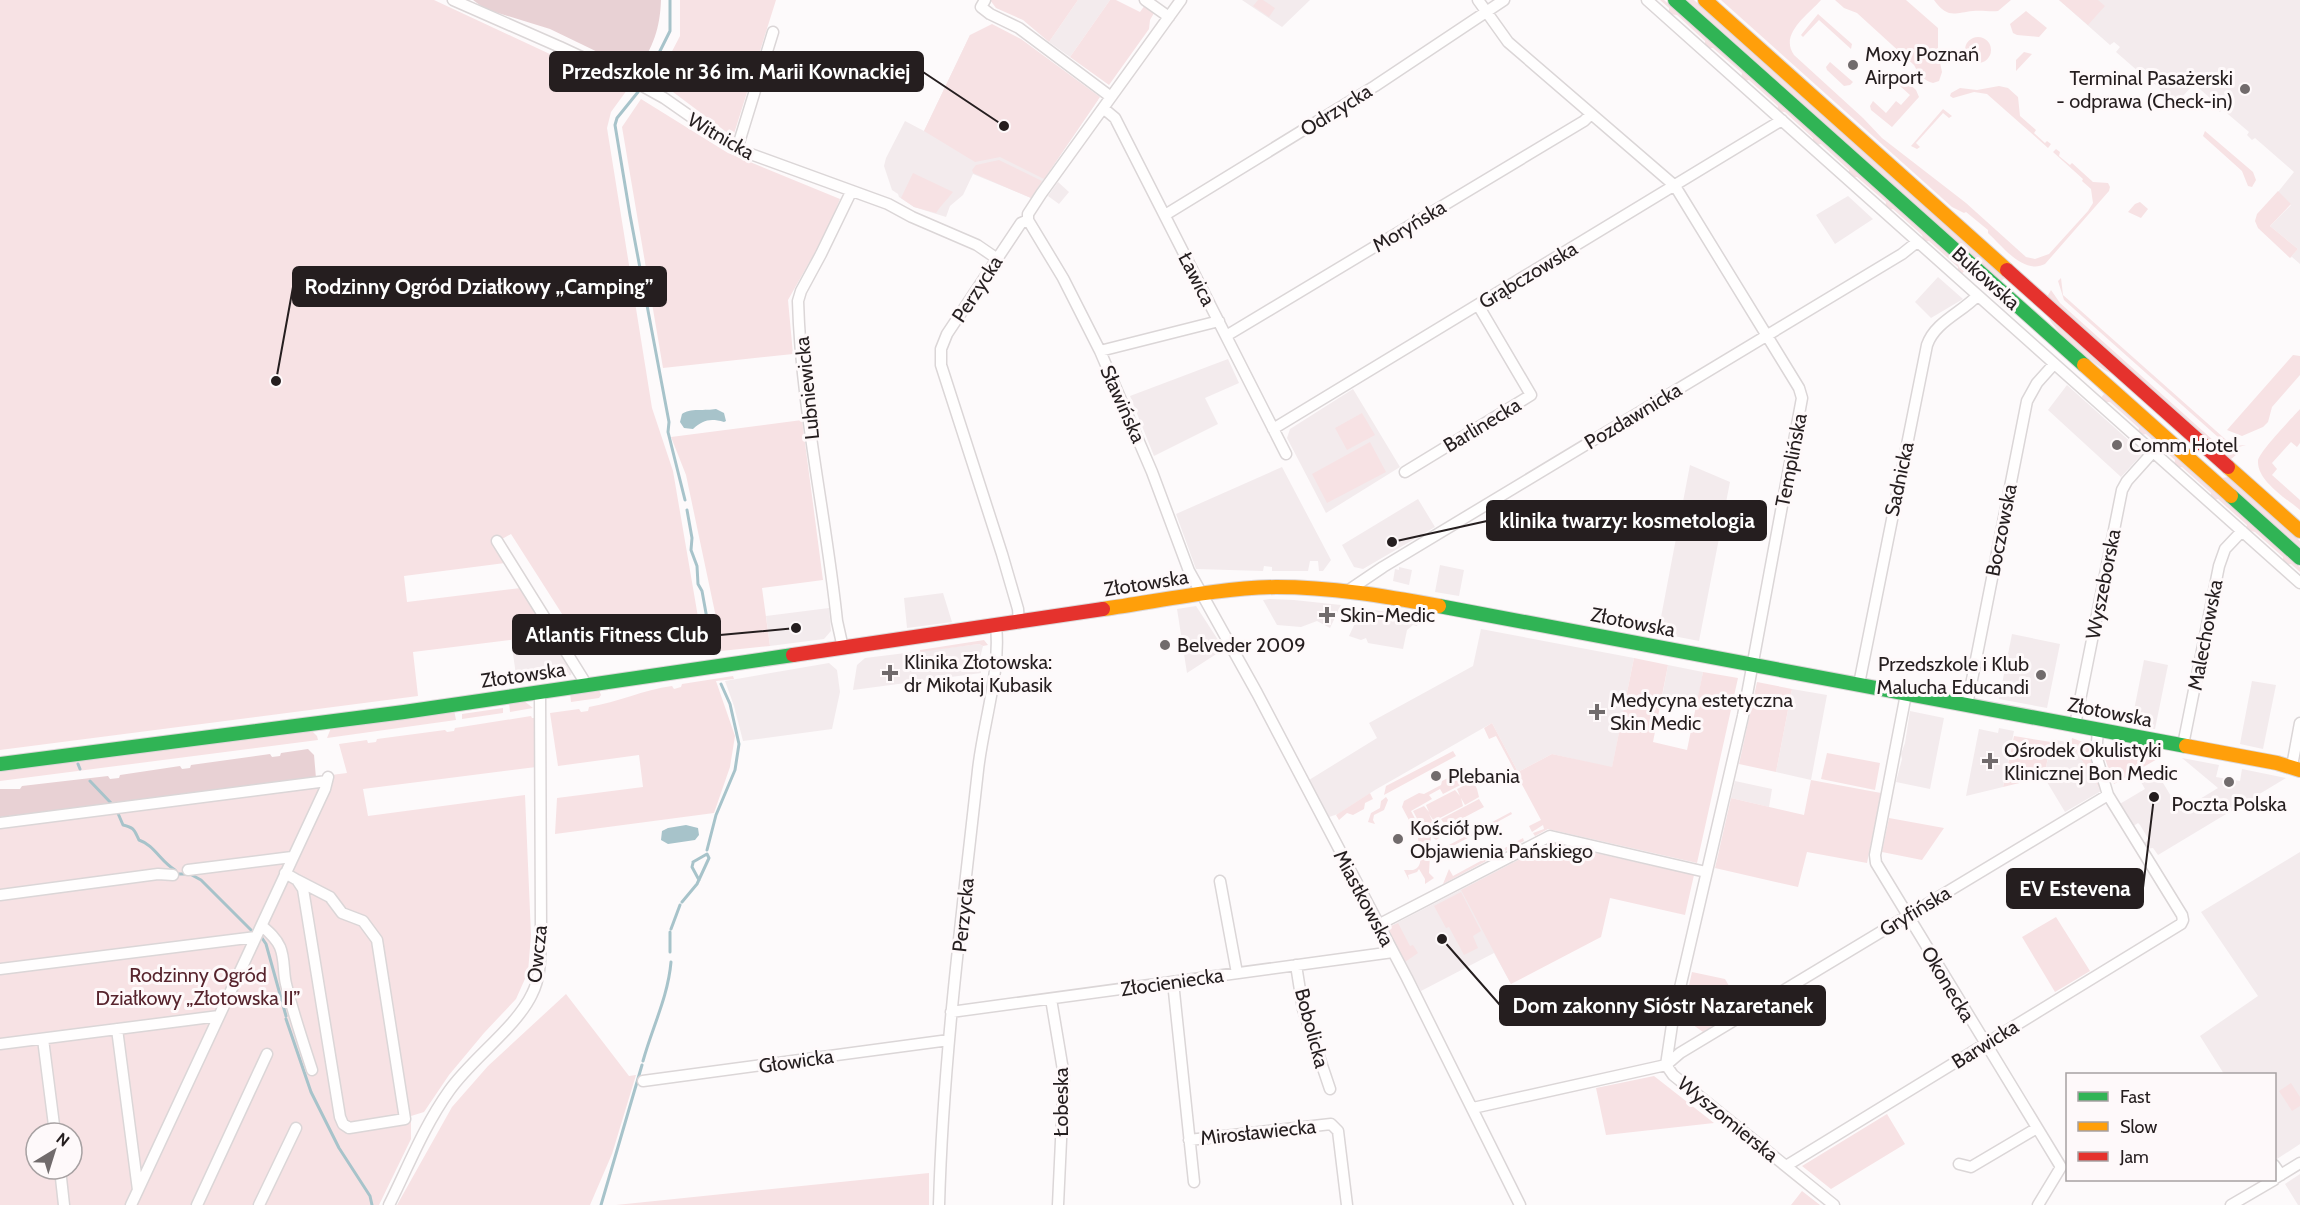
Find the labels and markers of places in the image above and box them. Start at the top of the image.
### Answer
place label: Moxy Poznań Airport [1865,42,1979,89]
callout: Przedszkole nr 36 im. Marii Kownackiej [550,52,923,91]
marker: Moxy Poznań Airport [1846,58,1860,72]
place label: Terminal Pasażerski - odprawa (Check-in) [2056,66,2233,113]
marker: Terminal Pasażerski - odprawa (Check-in) [2238,82,2252,96]
callout: Rodzinny Ogród Działkowy „Camping” [293,267,666,306]
place label: Comm Hotel [2129,433,2238,457]
marker: Comm Hotel [2110,438,2124,452]
callout: klinika twarzy: kosmetologia [1487,501,1766,540]
place label: Skin-Medic [1340,603,1435,627]
marker: Skin-Medic [1318,606,1336,624]
callout: Atlantis Fitness Club [513,615,720,654]
place label: Belveder 2009 [1177,633,1306,657]
marker: Belveder 2009 [1158,638,1172,652]
place label: Klinika Złotowska: dr Mikołaj Kubasik [904,650,1052,697]
place label: Przedszkole i Klub Malucha Educandi [1877,652,2029,699]
marker: Klinika Złotowska: dr Mikołaj Kubasik [881,664,899,682]
marker: Przedszkole i Klub Malucha Educandi [2034,668,2048,682]
place label: Medycyna estetyczna Skin Medic [1610,688,1793,735]
marker: Medycyna estetyczna Skin Medic [1588,703,1606,721]
place label: Ośrodek Okulistyki Klinicznej Bon Medic [2004,738,2178,785]
marker: Ośrodek Okulistyki Klinicznej Bon Medic [1981,752,1999,770]
place label: Plebania [1448,764,1520,788]
marker: Plebania [1429,769,1443,783]
marker: Poczta Polska [2222,775,2236,789]
place label: Poczta Polska [2171,792,2287,816]
place label: Kościół pw. Objawienia Pańskiego [1410,816,1593,863]
marker: Kościół pw. Objawienia Pańskiego [1391,832,1405,846]
callout: EV Estevena [2007,869,2143,908]
callout: Dom zakonny Sióstr Nazaretanek [1500,986,1825,1025]

